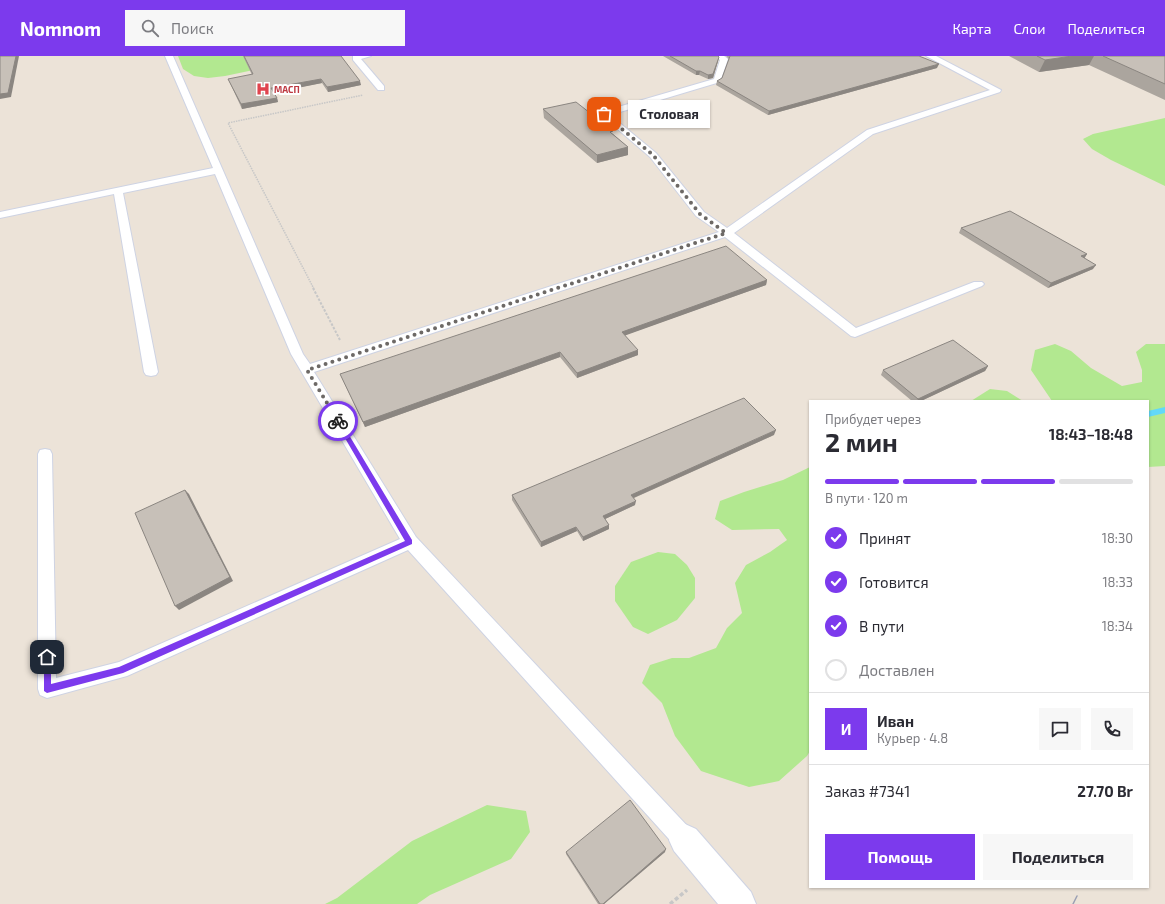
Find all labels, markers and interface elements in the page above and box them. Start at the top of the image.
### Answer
search box [125,10,405,46]
text: Nomnom [20,17,101,40]
icon: search [139,17,161,39]
text: Поиск [171,19,214,37]
text: Карта [952,20,991,37]
text: Слои [1013,20,1045,37]
text: Поделиться [1067,20,1145,37]
hospital icon: МАСП [255,81,271,97]
place label: МАСП [274,84,300,95]
pin [587,97,621,131]
callout: Столовая [628,100,710,128]
icon: bag [593,103,615,125]
text: Столовая [639,106,699,122]
courier [318,401,358,441]
icon: bike [327,410,349,432]
text: Прибудет через [825,411,921,427]
text: 18:43–18:48 [1049,425,1133,443]
text: 2 мин [825,426,898,457]
text: В пути · 120 m [825,490,908,506]
icon: check [825,527,847,549]
text: Принят [859,529,911,547]
text: 18:30 [1102,530,1133,546]
icon: check [825,571,847,593]
text: Готовится [859,573,929,591]
text: 18:33 [1102,574,1133,590]
icon: check [825,615,847,637]
text: В пути [859,617,904,635]
text: 18:34 [1102,618,1133,634]
pin [30,640,64,674]
icon: home [36,646,58,668]
text: Доставлен [859,661,935,679]
button: chat [1039,708,1081,750]
button: phone [1091,708,1133,750]
text: Иван [877,712,914,730]
text: И [841,720,851,738]
text: Курьер · 4.8 [877,730,948,746]
text: Заказ #7341 [825,782,910,800]
text: 27.70 Br [1077,782,1133,800]
button: Помощь [825,834,975,880]
button: Поделиться [983,834,1133,880]

